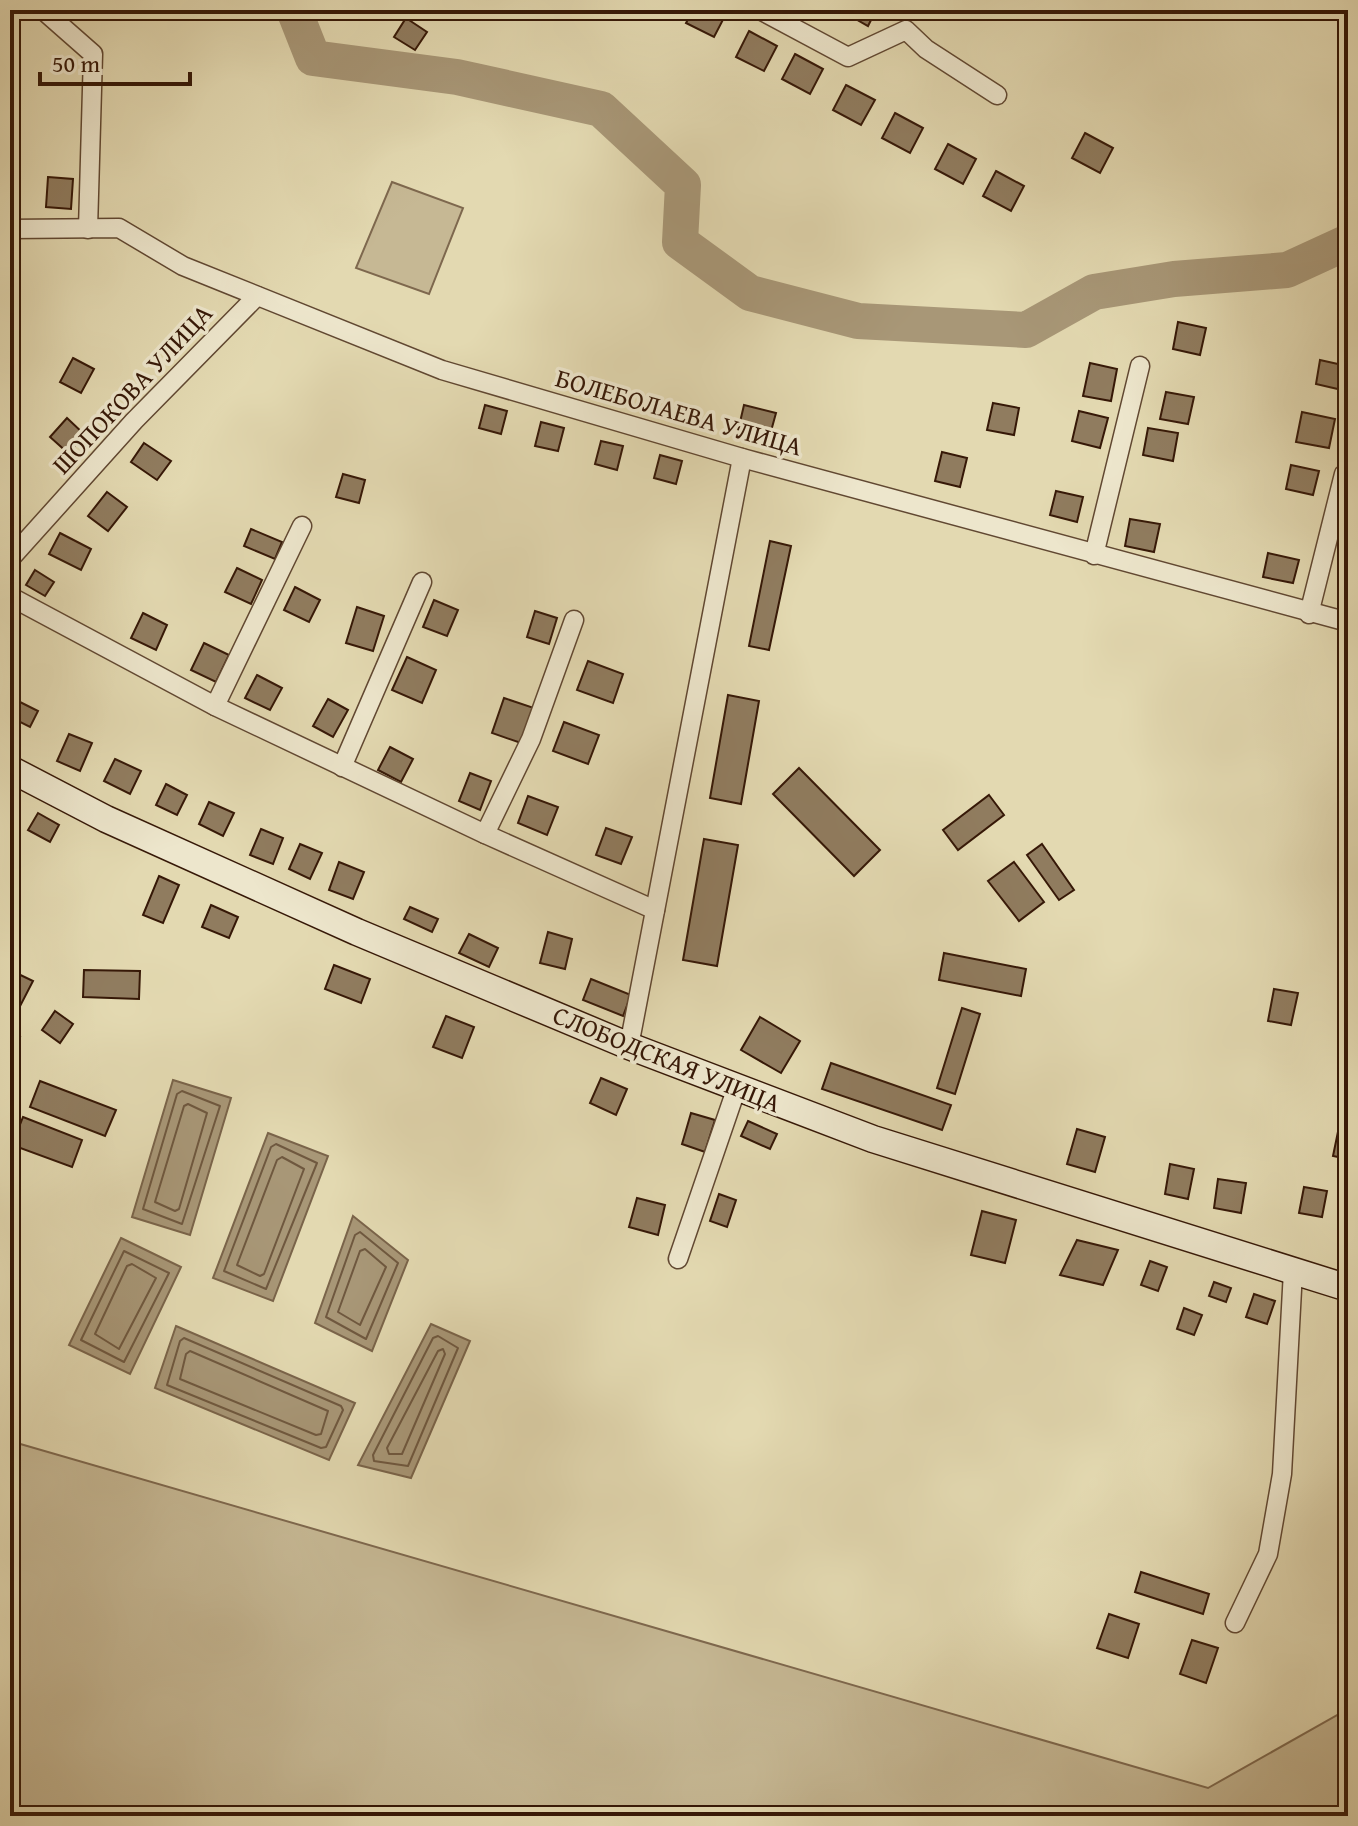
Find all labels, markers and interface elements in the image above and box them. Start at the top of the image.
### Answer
scale bar [40,36,190,86]
text: 50 m [52,46,100,81]
street label: ШОПОКОВА УЛИЦА [42,295,221,483]
street label: БОЛЕБОЛАЕВА УЛИЦА [551,358,807,465]
street label: СЛОБОДСКАЯ УЛИЦА [547,995,787,1122]

